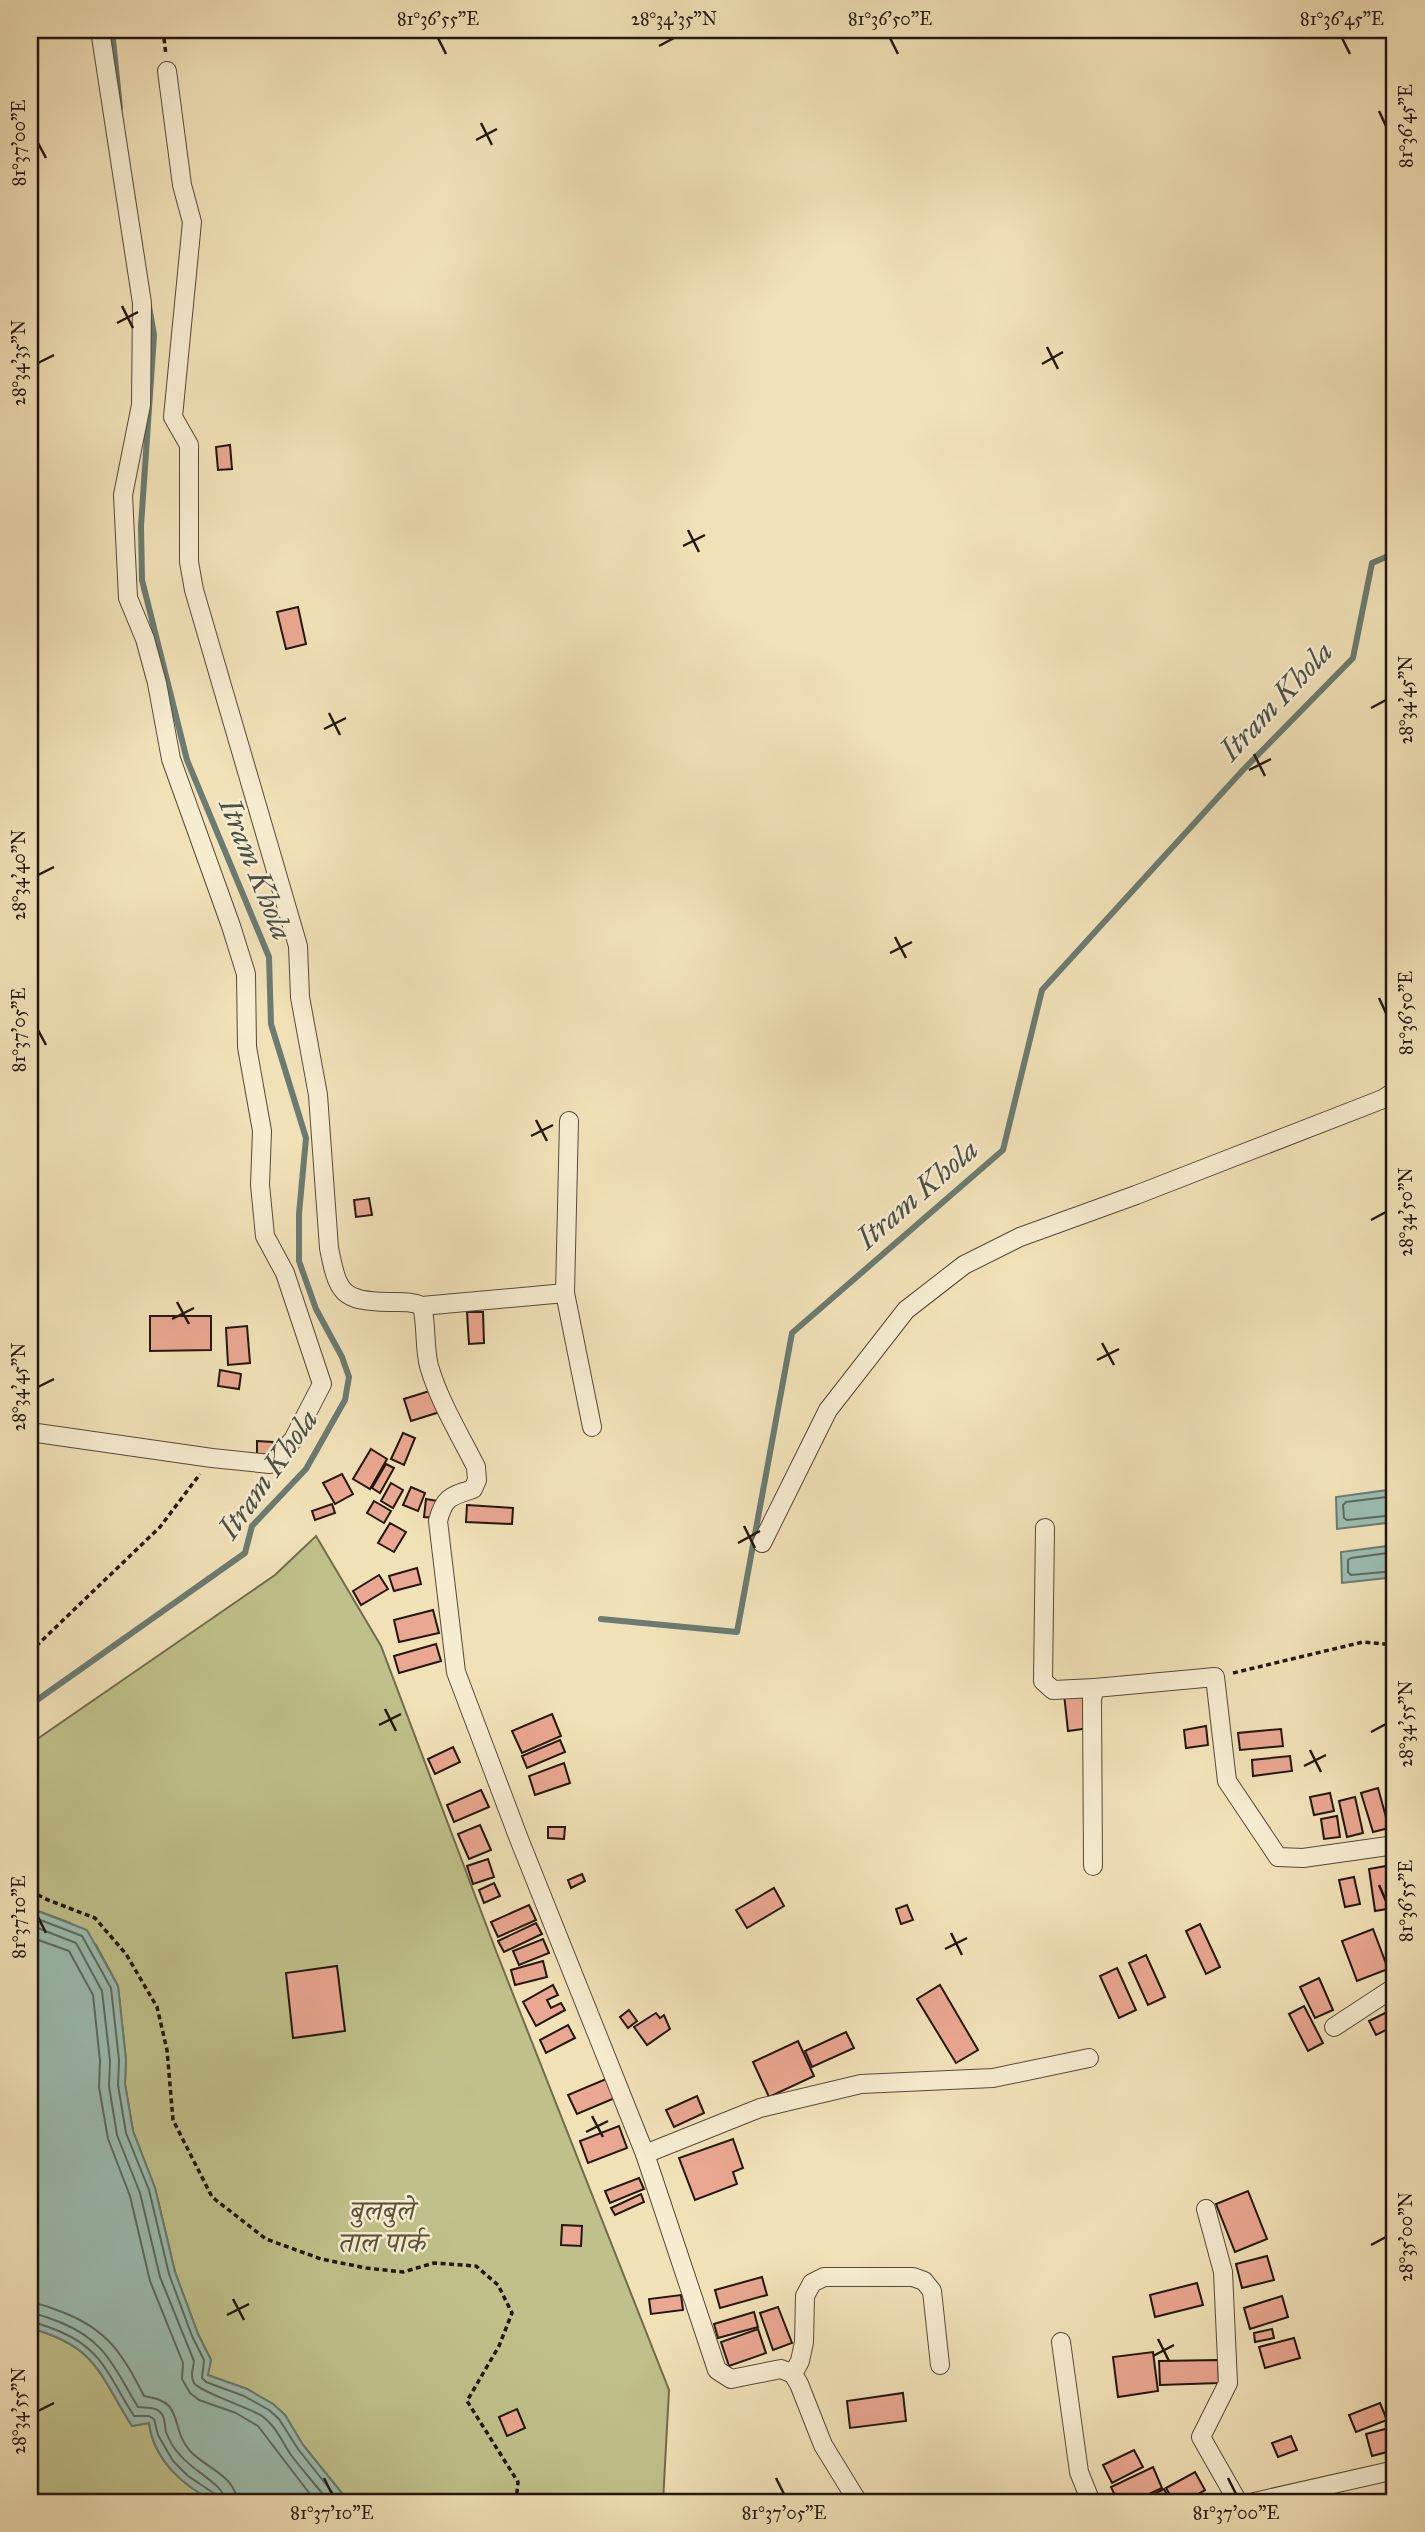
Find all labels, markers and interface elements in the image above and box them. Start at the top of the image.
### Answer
text: 81°36'55"E [397,8,479,30]
text: 28°34'35"N [631,8,717,30]
text: 81°36'50"E [848,8,932,30]
text: 81°36'45"E [1300,8,1384,30]
text: 81°36'45"E [1395,84,1417,168]
text: 81°37'00"E [8,100,30,186]
text: 28°34'35"N [8,320,30,406]
water label: Itram Khola [1211,634,1340,769]
text: 28°34'45"N [1395,656,1417,744]
water label: Itram Khola [211,792,301,945]
text: 28°34'40"N [8,830,30,920]
text: 81°36'50"E [1395,971,1417,1055]
text: 81°37'05"E [8,988,30,1072]
water label: Itram Khola [848,1131,985,1257]
text: 28°34'50"N [1395,1167,1417,1257]
text: 28°34'45"N [8,1343,30,1431]
water label: Itram Khola [210,1402,326,1546]
text: 28°34'55"N [1395,1680,1417,1768]
text: 81°36'55"E [1395,1860,1417,1942]
text: 81°37'10"E [8,1875,30,1959]
text: 28°35'00"N [1395,2192,1417,2282]
park label: बुलबुले ताल पार्क [337,2193,430,2260]
text: 28°34'55"N [8,2367,30,2455]
text: 81°37'10"E [290,2502,374,2524]
text: 81°37'05"E [742,2502,826,2524]
text: 81°37'00"E [1193,2502,1279,2524]

